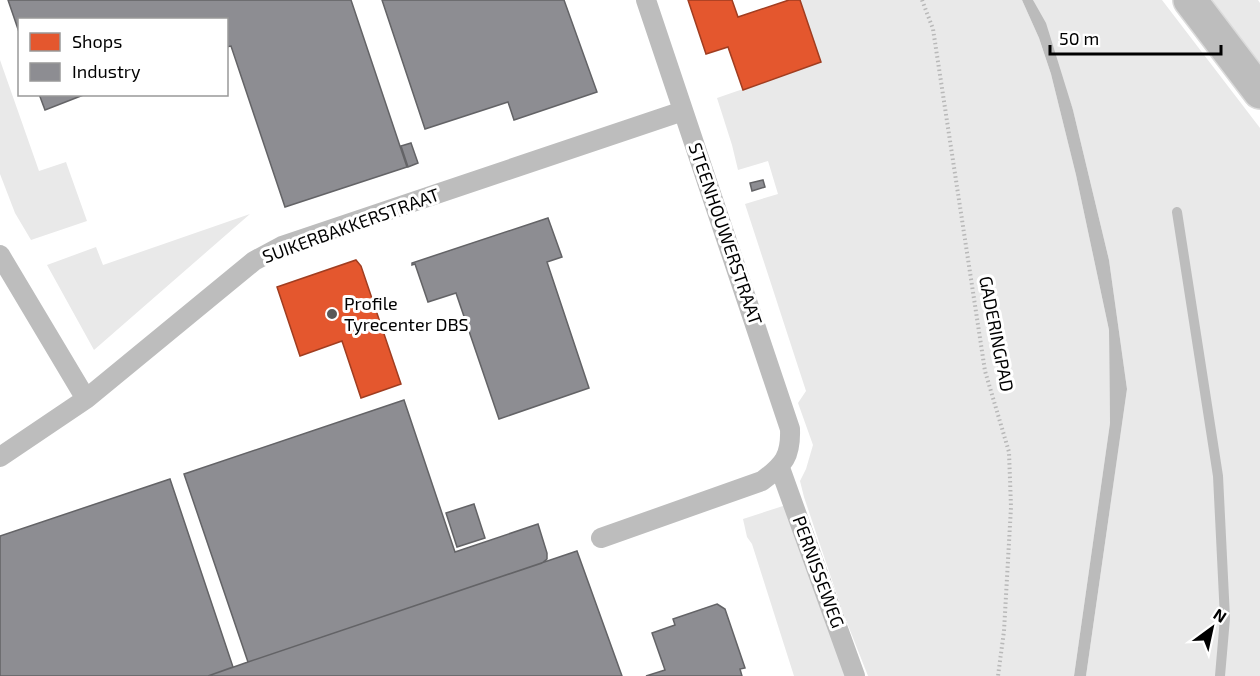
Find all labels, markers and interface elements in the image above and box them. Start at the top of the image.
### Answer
legend [18,18,228,96]
scale bar [1050,18,1221,56]
text: 50 m [1059,27,1099,49]
text: Shops [72,30,122,52]
text: Industry [72,60,141,82]
street label: STEENHOUWERSTRAAT [684,140,768,328]
street label: SUIKERBAKKERSTRAAT [259,183,443,267]
street label: GADERINGPAD [975,274,1019,394]
place label: Profile Tyrecenter DBS [344,292,469,335]
marker: Profile Tyrecenter DBS [325,307,339,321]
street label: PERNISSEWEG [788,513,849,631]
north arrow [1182,598,1242,658]
text: N [1210,604,1230,626]

